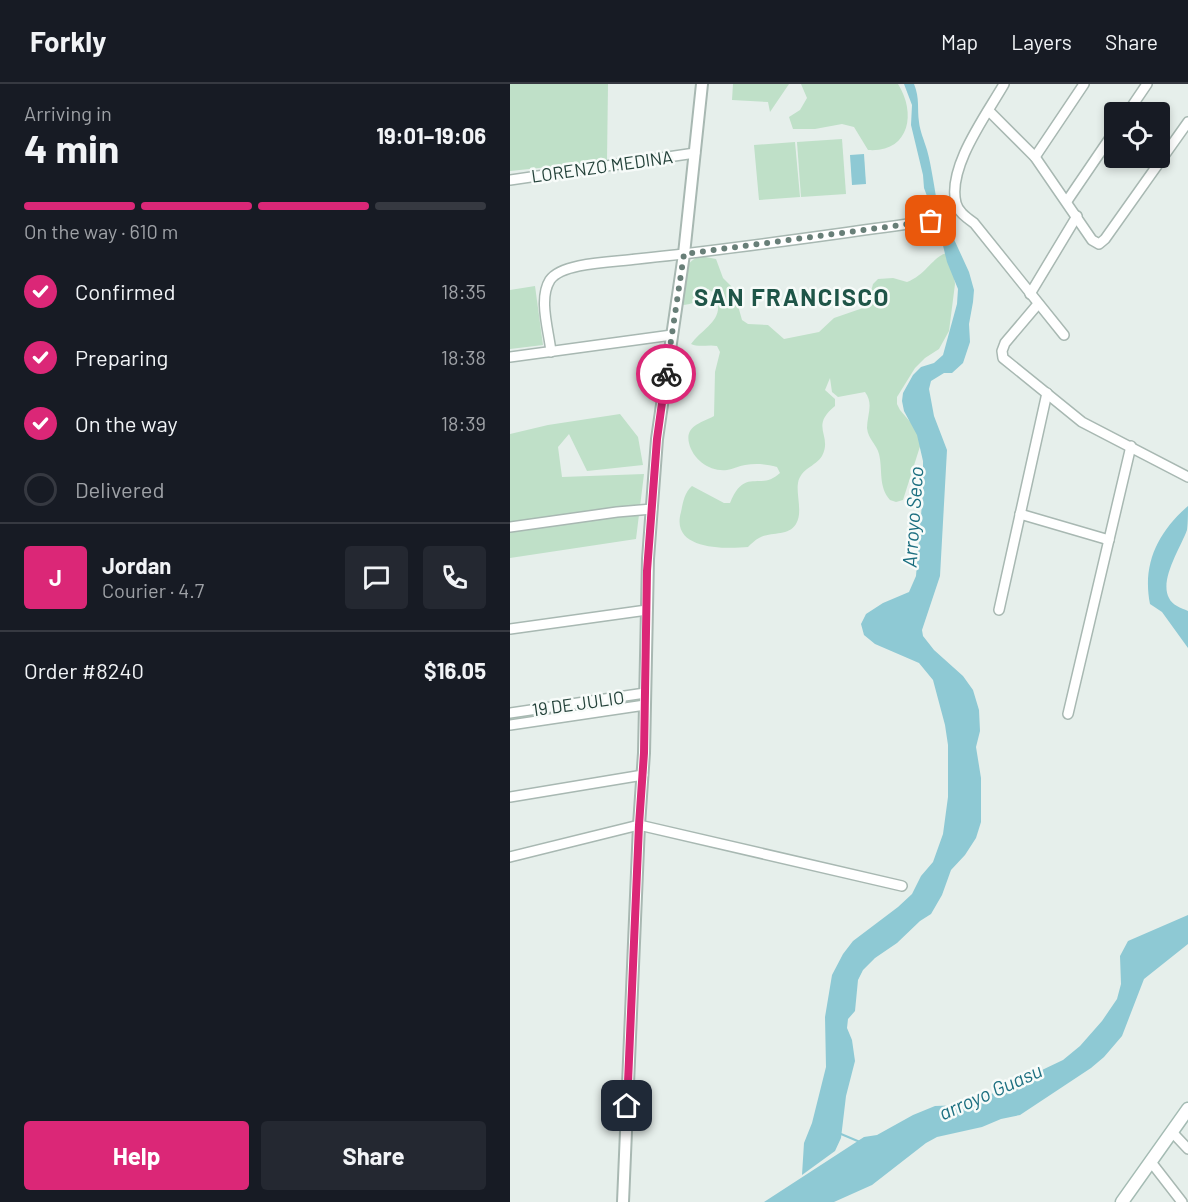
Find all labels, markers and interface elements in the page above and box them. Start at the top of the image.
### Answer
text: Forkly [30,24,106,58]
text: Map [941,29,978,54]
text: Layers [1011,29,1072,54]
text: Share [1105,29,1158,54]
text: Arriving in [24,101,112,125]
map controls [1104,102,1170,168]
button: locate [1104,102,1170,168]
text: 19:01–19:06 [376,122,486,148]
text: 4 min [24,124,119,171]
street label: LORENZO MEDINA [530,145,674,187]
pin [905,195,956,246]
icon: bag [914,204,947,237]
text: On the way · 610 m [24,219,178,243]
icon: check [24,275,57,308]
text: Confirmed [75,278,175,304]
text: 18:35 [441,279,486,303]
district label: SAN FRANCISCO [694,282,890,311]
icon: check [24,341,57,374]
text: Preparing [75,344,168,370]
courier [636,344,696,404]
text: 18:38 [441,345,486,369]
icon: bike [650,358,683,391]
icon: check [24,407,57,440]
text: On the way [75,410,178,436]
text: 18:39 [441,411,486,435]
water label: Arroyo Seco [896,466,928,568]
text: Delivered [75,476,164,502]
button: chat [345,546,408,609]
button: phone [423,546,486,609]
text: Jordan [102,552,171,578]
text: J [49,564,62,590]
text: Courier · 4.7 [102,578,204,602]
text: Order #8240 [24,657,144,683]
text: $16.05 [424,657,486,683]
street label: 19 DE JULIO [530,686,626,720]
water label: arroyo Guasu [935,1058,1045,1124]
pin [601,1080,652,1131]
icon: home [610,1089,643,1122]
button: Help [24,1121,249,1190]
button: Share [261,1121,486,1190]

